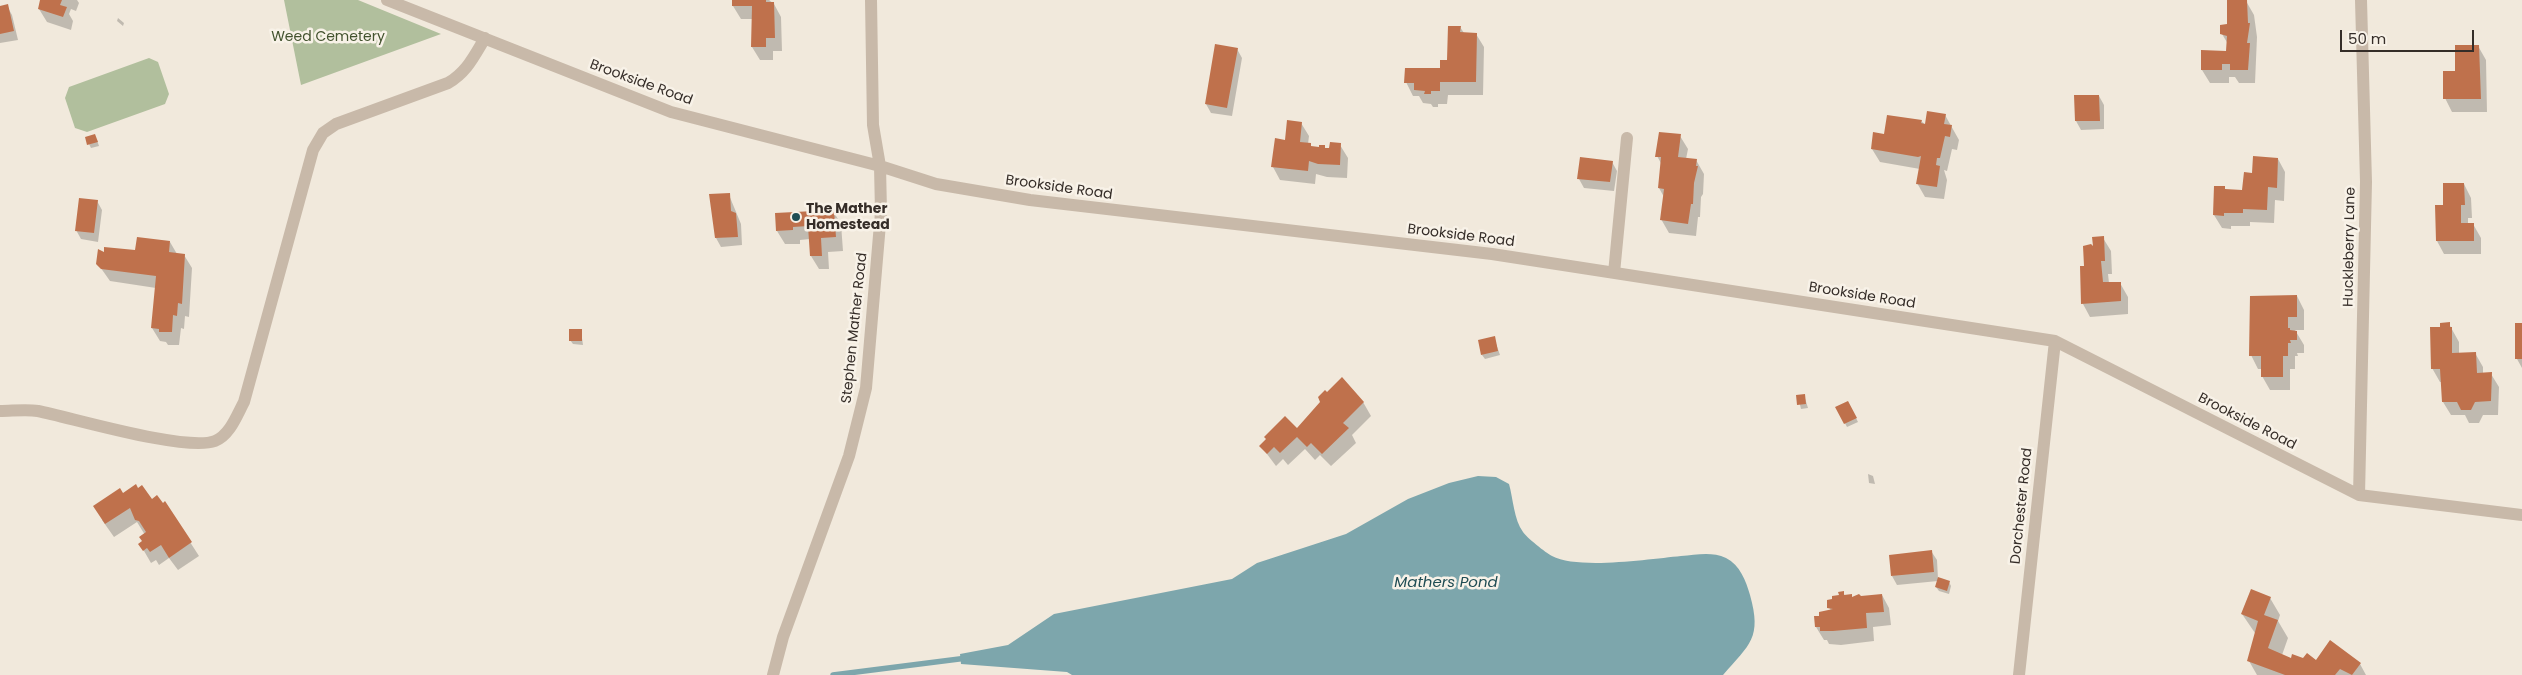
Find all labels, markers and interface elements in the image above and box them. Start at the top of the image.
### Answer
scale bar [2342,20,2476,52]
text: 50 m [2348,28,2386,49]
park label: Weed Cemetery [271,29,385,45]
street label: Brookside Road [587,57,695,109]
street label: Brookside Road [1004,172,1114,204]
street label: Huckleberry Lane [2341,187,2359,307]
place label: The Mather Homestead [806,201,890,233]
marker: The Mather Homestead [790,211,802,223]
street label: Brookside Road [1406,221,1516,251]
street label: Stephen Mather Road [839,252,871,404]
street label: Brookside Road [1807,279,1917,313]
street label: Brookside Road [2195,390,2299,454]
street label: Dorchester Road [2008,447,2036,565]
water label: Mathers Pond [1394,574,1498,592]

